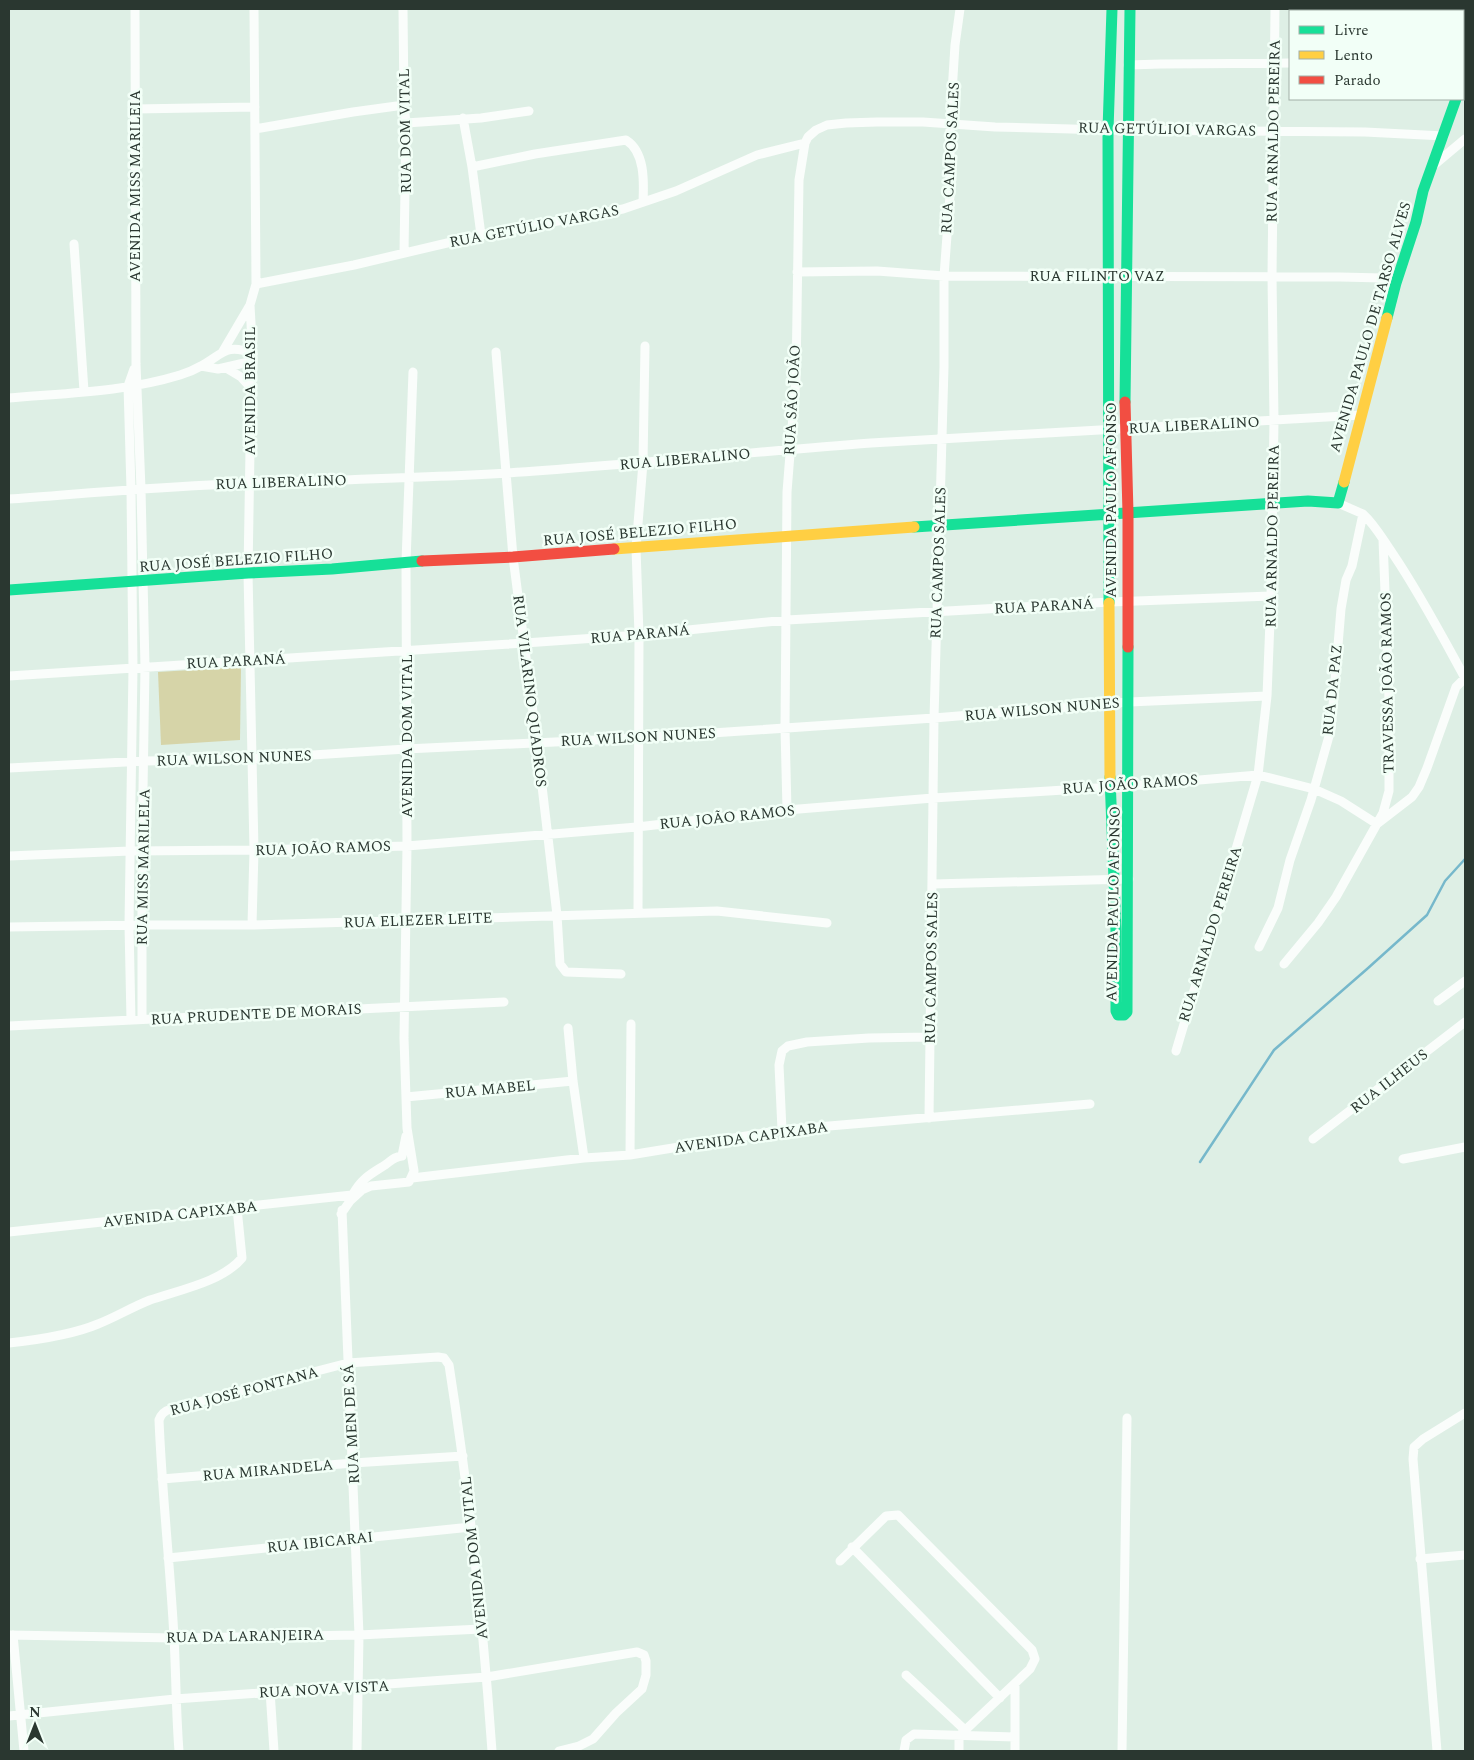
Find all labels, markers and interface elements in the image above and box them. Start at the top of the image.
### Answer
legend [1289,10,1464,100]
text: Livre [1334,19,1369,42]
street label: RUA ARNALDO PEREIRA [1260,39,1287,223]
text: Lento [1334,44,1373,67]
street label: RUA DOM VITAL [393,68,418,194]
text: Parado [1334,69,1381,92]
street label: RUA CAMPOS SALES [935,82,966,234]
street label: AVENIDA MISS MARILEIA [124,90,147,282]
street label: RUA GETÚLIOI VARGAS [1078,116,1256,143]
street label: RUA GETÚLIO VARGAS [447,199,621,254]
street label: AVENIDA PAULO DE TARSO ALVES [1324,199,1417,455]
street label: RUA FILINTO VAZ [1029,265,1165,288]
street label: AVENIDA BRASIL [239,326,262,456]
street label: RUA SÃO JOÃO [778,344,807,456]
street label: AVENIDA PAULO AFONSO [1100,402,1123,598]
street label: RUA LIBERALINO [1128,411,1260,440]
street label: RUA LIBERALINO [619,442,752,477]
street label: RUA ARNALDO PEREIRA [1259,444,1286,628]
street label: RUA LIBERALINO [215,469,347,496]
street label: RUA CAMPOS SALES [924,487,953,639]
street label: RUA JOSÉ BELEZIO FILHO [542,513,738,552]
street label: RUA JOSÉ BELEZIO FILHO [138,542,334,579]
street label: RUA PARANÁ [994,592,1094,621]
street label: TRAVESSA JOÃO RAMOS [1374,592,1401,774]
street label: RUA VILARINO QUADROS [506,594,553,789]
street label: RUA PARANÁ [589,619,691,650]
street label: RUA DA PAZ [1316,643,1349,737]
street label: RUA PARANÁ [186,647,286,676]
street label: AVENIDA DOM VITAL [396,654,419,818]
street label: RUA WILSON NUNES [964,691,1120,728]
street label: RUA WILSON NUNES [560,722,716,753]
street label: RUA WILSON NUNES [156,744,312,773]
street label: RUA JOÃO RAMOS [1061,768,1199,801]
street label: RUA MISS MARILELA [131,788,156,946]
street label: RUA JOÃO RAMOS [658,799,796,836]
street label: AVENIDA PAULO AFONSO [1100,806,1127,1002]
street label: RUA JOÃO RAMOS [255,835,391,862]
street label: RUA ARNALDO PEREIRA [1173,843,1248,1025]
street label: RUA CAMPOS SALES [919,892,944,1044]
street label: RUA ELIEZER LEITE [343,906,493,935]
street label: RUA PRUDENTE DE MORAIS [150,997,362,1032]
street label: RUA ILHEUS [1345,1044,1433,1119]
street label: RUA MABEL [444,1074,536,1105]
street label: AVENIDA CAPIXABA [673,1115,829,1160]
street label: AVENIDA CAPIXABA [102,1195,258,1234]
street label: RUA JOSÉ FONTANA [167,1361,321,1422]
street label: RUA MEN DE SÁ [337,1363,366,1485]
street label: RUA MIRANDELA [202,1453,334,1488]
street label: AVENIDA DOM VITAL [454,1475,495,1641]
street label: RUA IBICARAI [266,1525,374,1560]
street label: RUA DA LARANJEIRA [166,1624,324,1649]
street label: RUA NOVA VISTA [258,1675,390,1704]
north arrow [10,1700,60,1750]
text: N [29,1702,41,1723]

